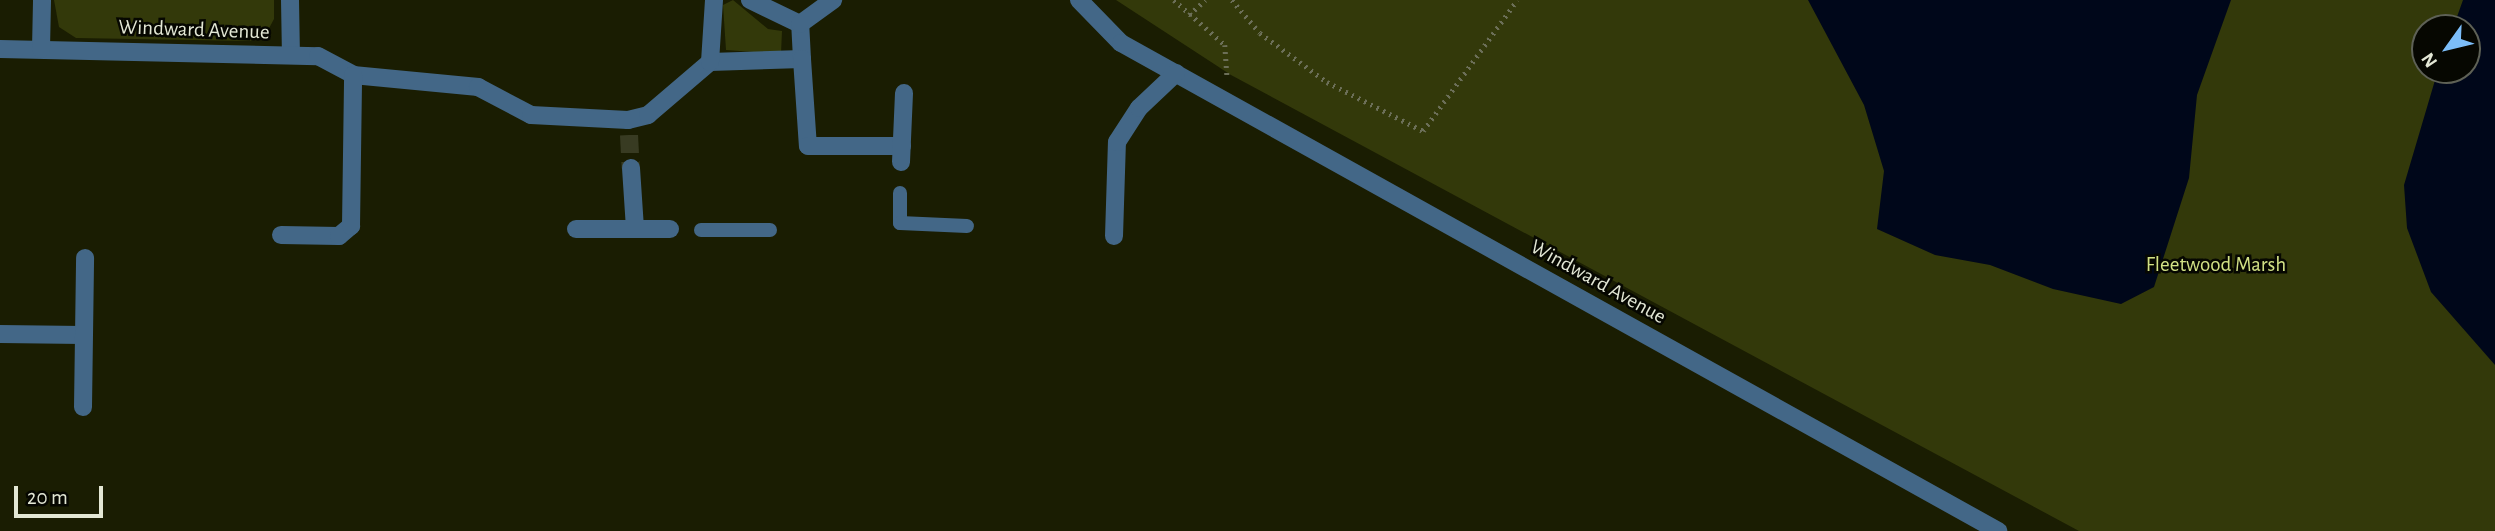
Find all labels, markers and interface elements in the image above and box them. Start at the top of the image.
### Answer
north arrow [2411,14,2481,84]
street label: Windward Avenue [118,15,270,45]
text: N [2418,49,2441,71]
street label: Windward Avenue [1526,234,1670,330]
park label: Fleetwood Marsh [2146,252,2286,278]
scale bar [18,472,107,516]
text: 20 m [27,487,68,508]

